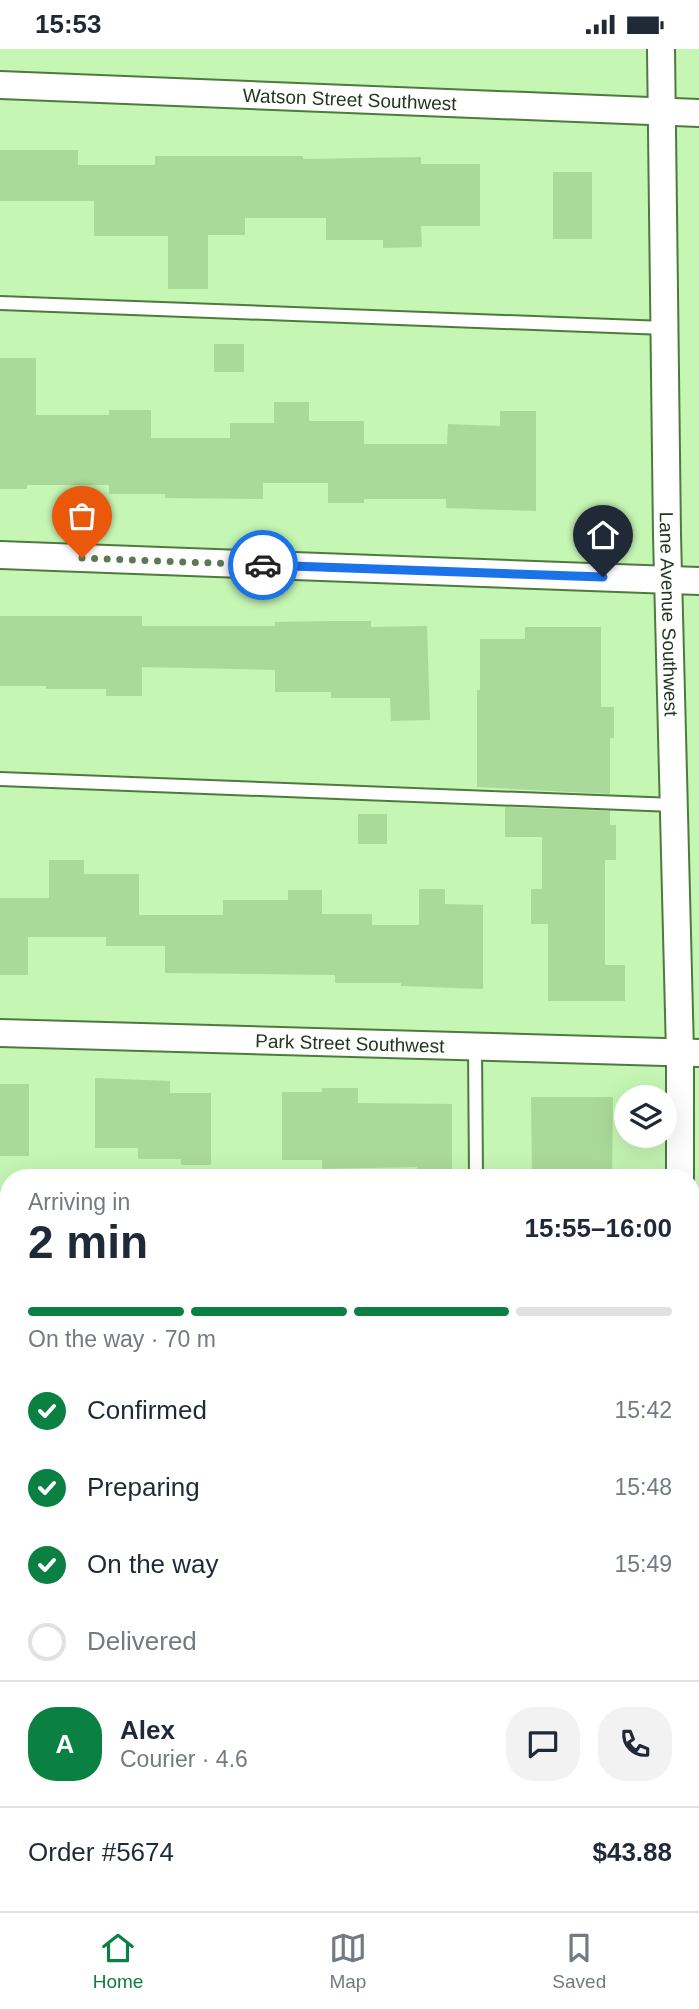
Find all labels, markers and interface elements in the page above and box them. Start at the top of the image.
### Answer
text: 15:53 [35,9,102,39]
street label: Watson Street Southwest [242,85,458,114]
pin [52,486,112,558]
icon: bag [63,497,101,535]
pin [573,505,633,577]
street label: Lane Avenue Southwest [656,511,682,717]
icon: home [584,516,622,554]
courier [228,530,298,600]
icon: car [244,546,282,584]
street label: Park Street Southwest [255,1030,445,1057]
map controls [614,1085,677,1148]
button: layers [614,1085,677,1148]
text: Arriving in [28,1189,130,1215]
text: 15:55–16:00 [525,1213,672,1243]
text: 2 min [28,1216,148,1268]
text: On the way · 70 m [28,1326,216,1352]
icon: check [28,1392,66,1430]
text: Confirmed [87,1395,207,1425]
text: 15:42 [614,1397,672,1423]
icon: check [28,1469,66,1507]
text: Preparing [87,1472,200,1502]
text: 15:48 [614,1474,672,1500]
icon: check [28,1546,66,1584]
text: On the way [87,1549,219,1579]
text: 15:49 [614,1551,672,1577]
text: Delivered [87,1626,197,1656]
button: chat [506,1707,580,1781]
button: phone [598,1707,672,1781]
text: Alex [120,1715,175,1745]
text: A [56,1729,74,1759]
text: Courier · 4.6 [120,1746,248,1772]
text: Order #5674 [28,1837,174,1867]
text: $43.88 [592,1837,672,1867]
tab: Home [93,1929,143,1993]
tab: Map [329,1929,367,1993]
tab: Saved [552,1929,606,1993]

